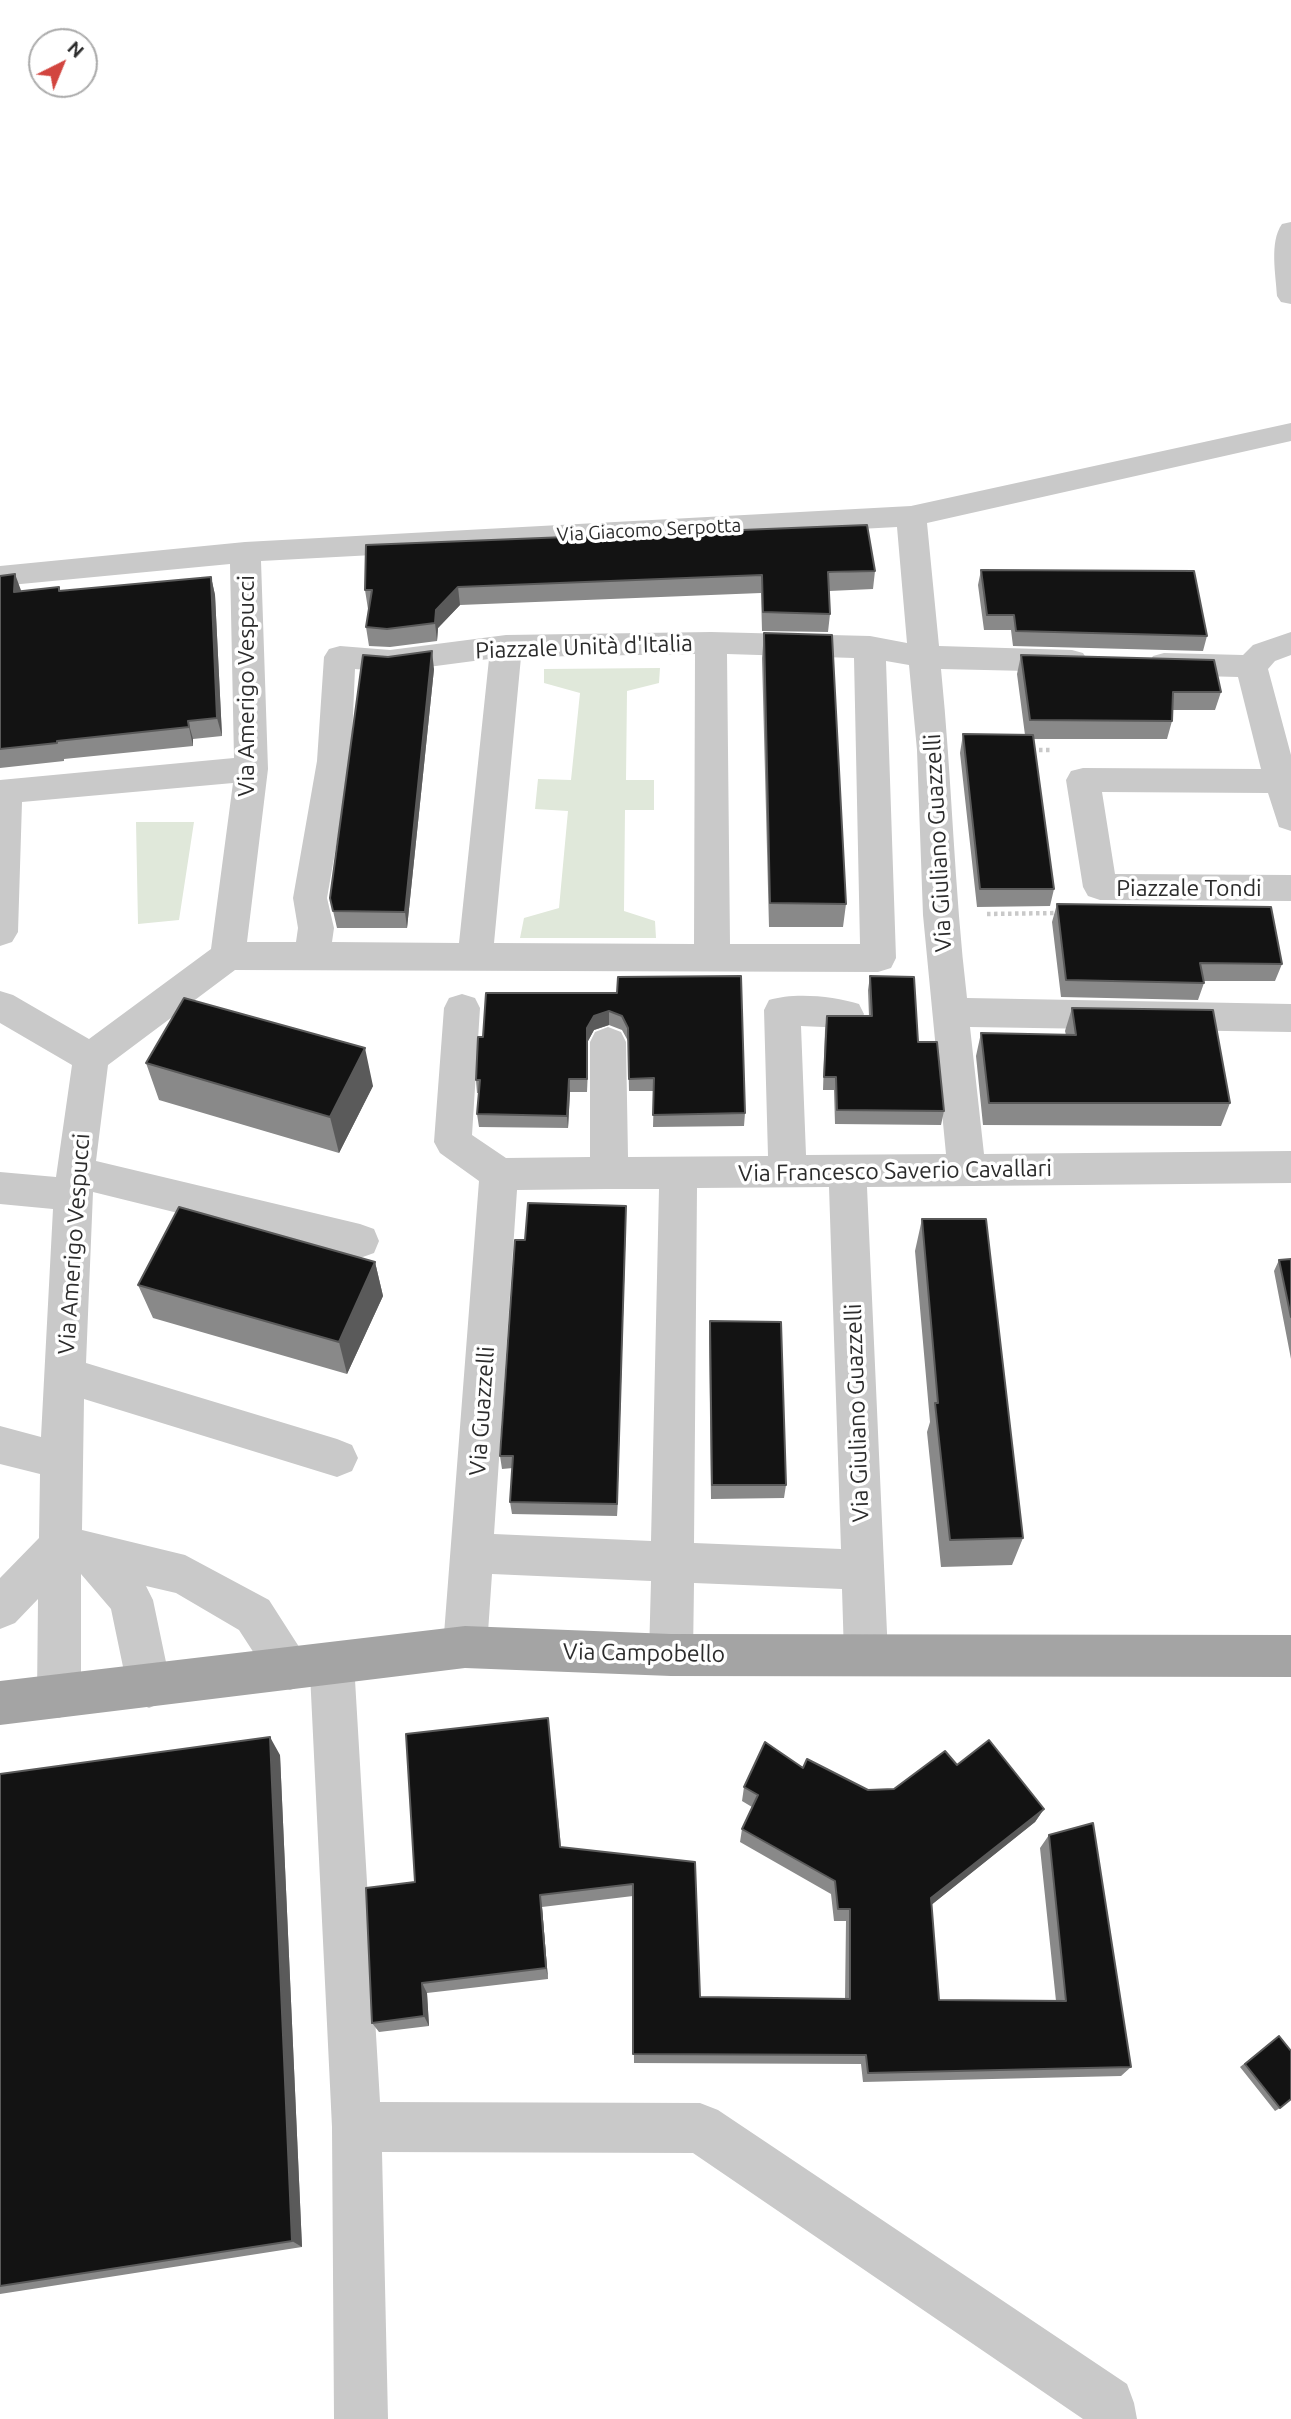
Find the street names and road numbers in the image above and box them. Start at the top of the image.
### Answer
street label: Via Giacomo Serpotta [556,514,742,546]
street label: Via Amerigo Vespucci [232,575,260,797]
street label: Piazzale Unità d'Italia [475,629,693,665]
street label: Via Giuliano Guazzelli [918,733,958,953]
street label: Piazzale Tondi [1116,874,1262,902]
street label: Via Amerigo Vespucci [53,1132,95,1356]
street label: Via Francesco Saverio Cavallari [738,1154,1052,1188]
street label: Via Giuliano Guazzelli [839,1303,875,1523]
street label: Via Guazzelli [464,1345,500,1477]
street label: Via Campobello [563,1638,725,1668]

